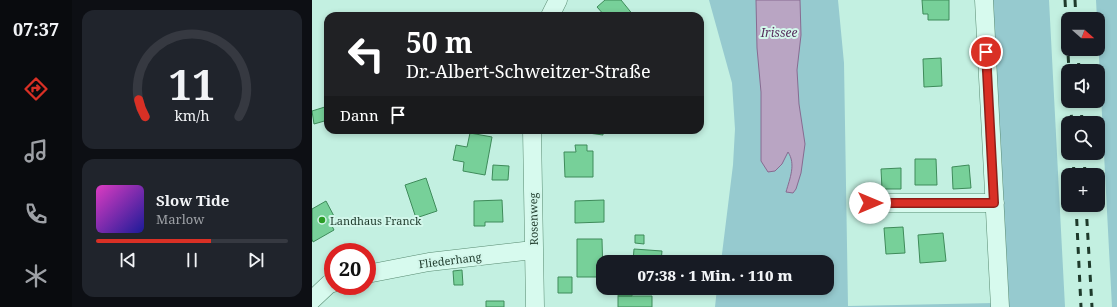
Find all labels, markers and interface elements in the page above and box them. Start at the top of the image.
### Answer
north arrow [1061,12,1105,56]
map controls [1061,12,1105,212]
text: 07:37 [13,17,59,41]
text: 50 m [406,23,473,61]
water label: Irissee [760,24,797,41]
icon: left [340,28,392,80]
pin [969,35,1003,69]
icon: arrive [975,41,997,63]
text: 11 [168,56,216,112]
text: Dr.-Albert-Schweitzer-Straße [406,59,651,83]
button: sound [1061,64,1105,108]
icon: directions [22,75,50,103]
icon: arrive [387,104,409,126]
text: Dann [340,105,379,125]
text: km/h [174,106,210,125]
button: search [1061,116,1105,160]
icon: music [22,137,50,165]
button: + [1061,168,1105,212]
position arrow [849,182,891,224]
text: Slow Tide [156,190,229,210]
street label: Rosenweg [525,192,541,246]
icon: phone [22,200,50,228]
text: Marlow [156,210,204,228]
place label: Landhaus Franck [330,213,422,228]
marker: Landhaus Franck [317,215,327,225]
speed limit sign: 20 [324,243,376,295]
icon: previous [117,249,139,271]
icon: pause [181,249,203,271]
icon: next [245,249,267,271]
street label: Fliederhang [418,249,482,271]
icon: climate [22,262,50,290]
text: 07:38 · 1 Min. · 110 m [637,265,793,285]

